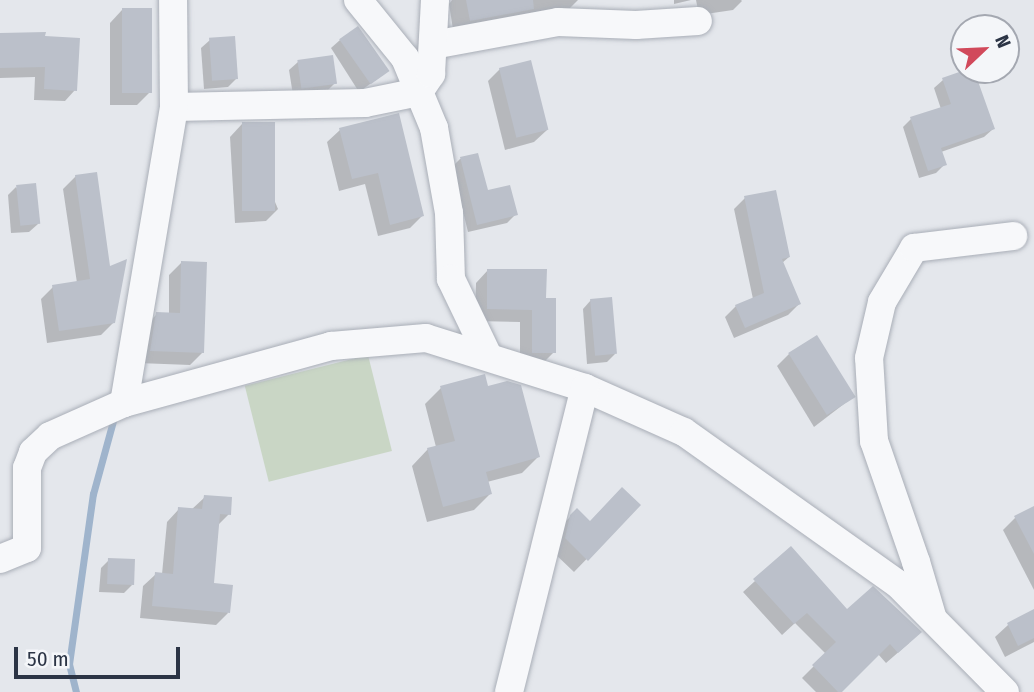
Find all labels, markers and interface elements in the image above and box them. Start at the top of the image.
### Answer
north arrow [950,14,1020,84]
text: N [990,32,1016,51]
scale bar [18,632,184,676]
text: 50 m [27,646,69,672]

